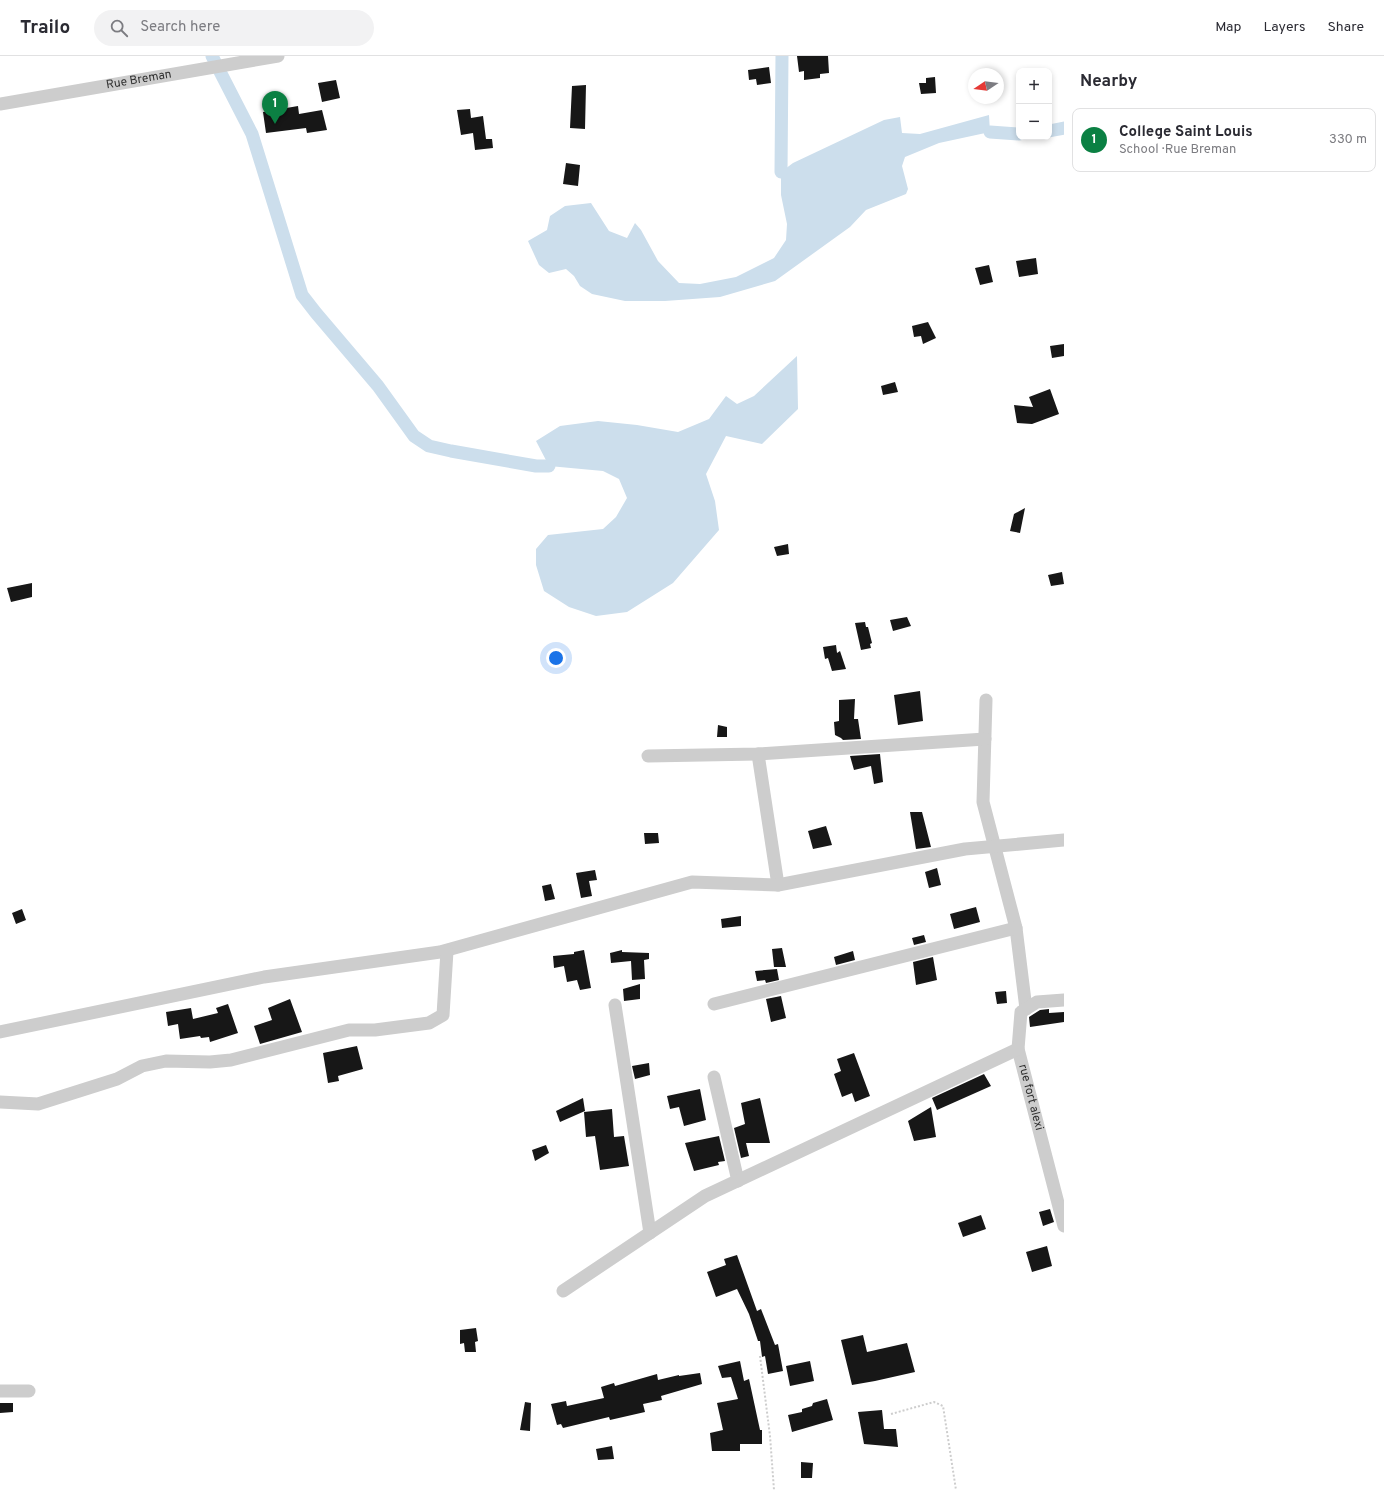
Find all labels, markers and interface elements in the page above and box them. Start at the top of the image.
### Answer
search box [94,10,374,46]
text: Trailo [20,16,70,40]
icon: search [108,17,130,39]
text: Search here [140,18,220,37]
text: Map [1215,19,1241,36]
text: Layers [1263,19,1305,36]
text: Share [1327,19,1364,36]
street label: Rue Breman [105,67,173,94]
north arrow [968,68,1004,104]
map controls [1016,68,1052,140]
button: + [1016,68,1052,104]
text: Nearby [1080,71,1137,93]
pin: 1 [262,91,288,124]
button: − [1016,104,1052,140]
text: College Saint Louis [1119,123,1253,142]
text: 1 [1091,132,1097,148]
text: 330 m [1329,132,1367,148]
text: School · Rue Breman [1119,142,1236,158]
your location [546,648,566,668]
street label: rue fort alexi [1014,1062,1047,1132]

